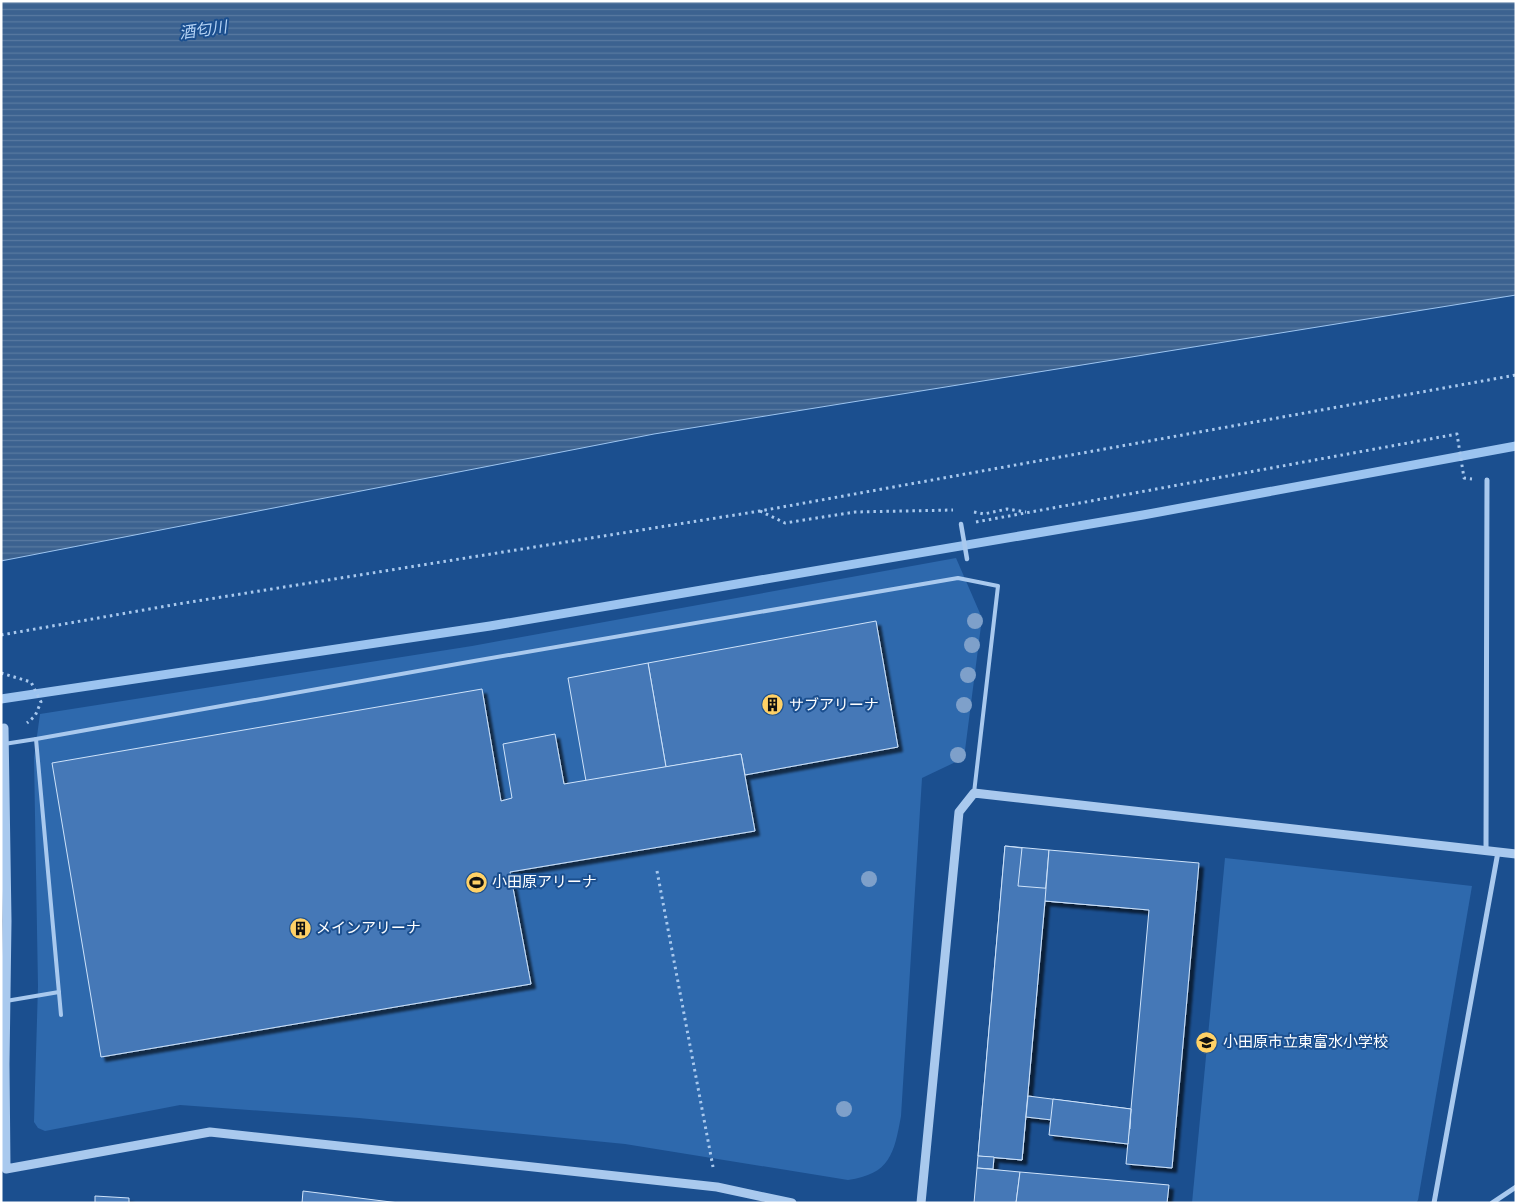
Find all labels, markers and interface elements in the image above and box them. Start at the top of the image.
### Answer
water label: 酒匂川 [178,17,230,43]
building icon: サブアリーナ [761,693,785,717]
place label: サブアリーナ [789,696,879,714]
sports icon: 小田原アリーナ [464,870,488,894]
place label: 小田原アリーナ [492,873,597,891]
building icon: メインアリーナ [288,916,312,940]
place label: メインアリーナ [316,919,421,937]
school or university icon: 小田原市立東富水小学校 [1195,1030,1219,1054]
place label: 小田原市立東富水小学校 [1223,1033,1388,1051]

